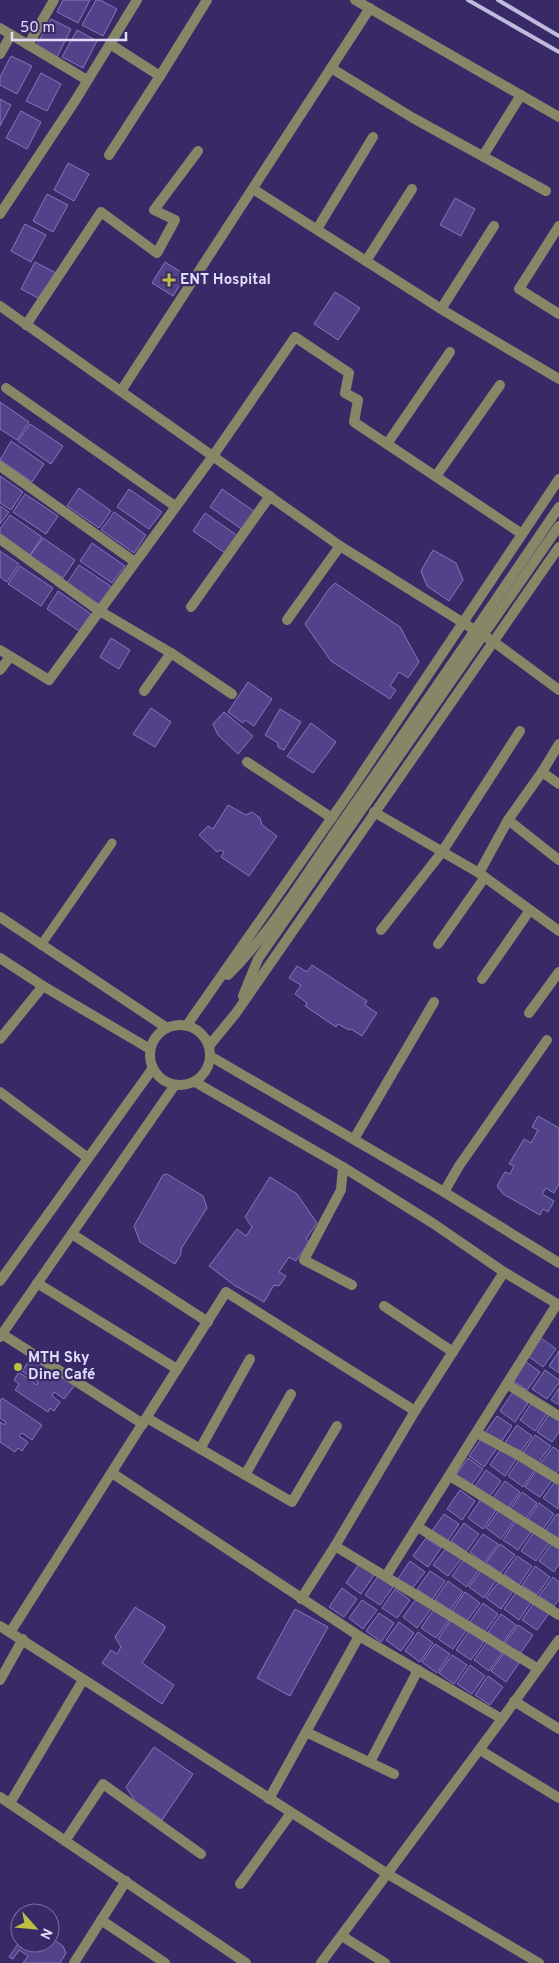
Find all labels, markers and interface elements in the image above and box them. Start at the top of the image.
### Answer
scale bar [12,10,126,42]
text: 50 m [20,19,55,38]
place label: ENT Hospital [180,271,271,290]
marker: ENT Hospital [162,273,176,287]
place label: MTH Sky Dine Café [28,1349,95,1385]
marker: MTH Sky Dine Café [12,1361,24,1373]
north arrow [10,1903,60,1953]
text: N [35,1925,55,1942]

